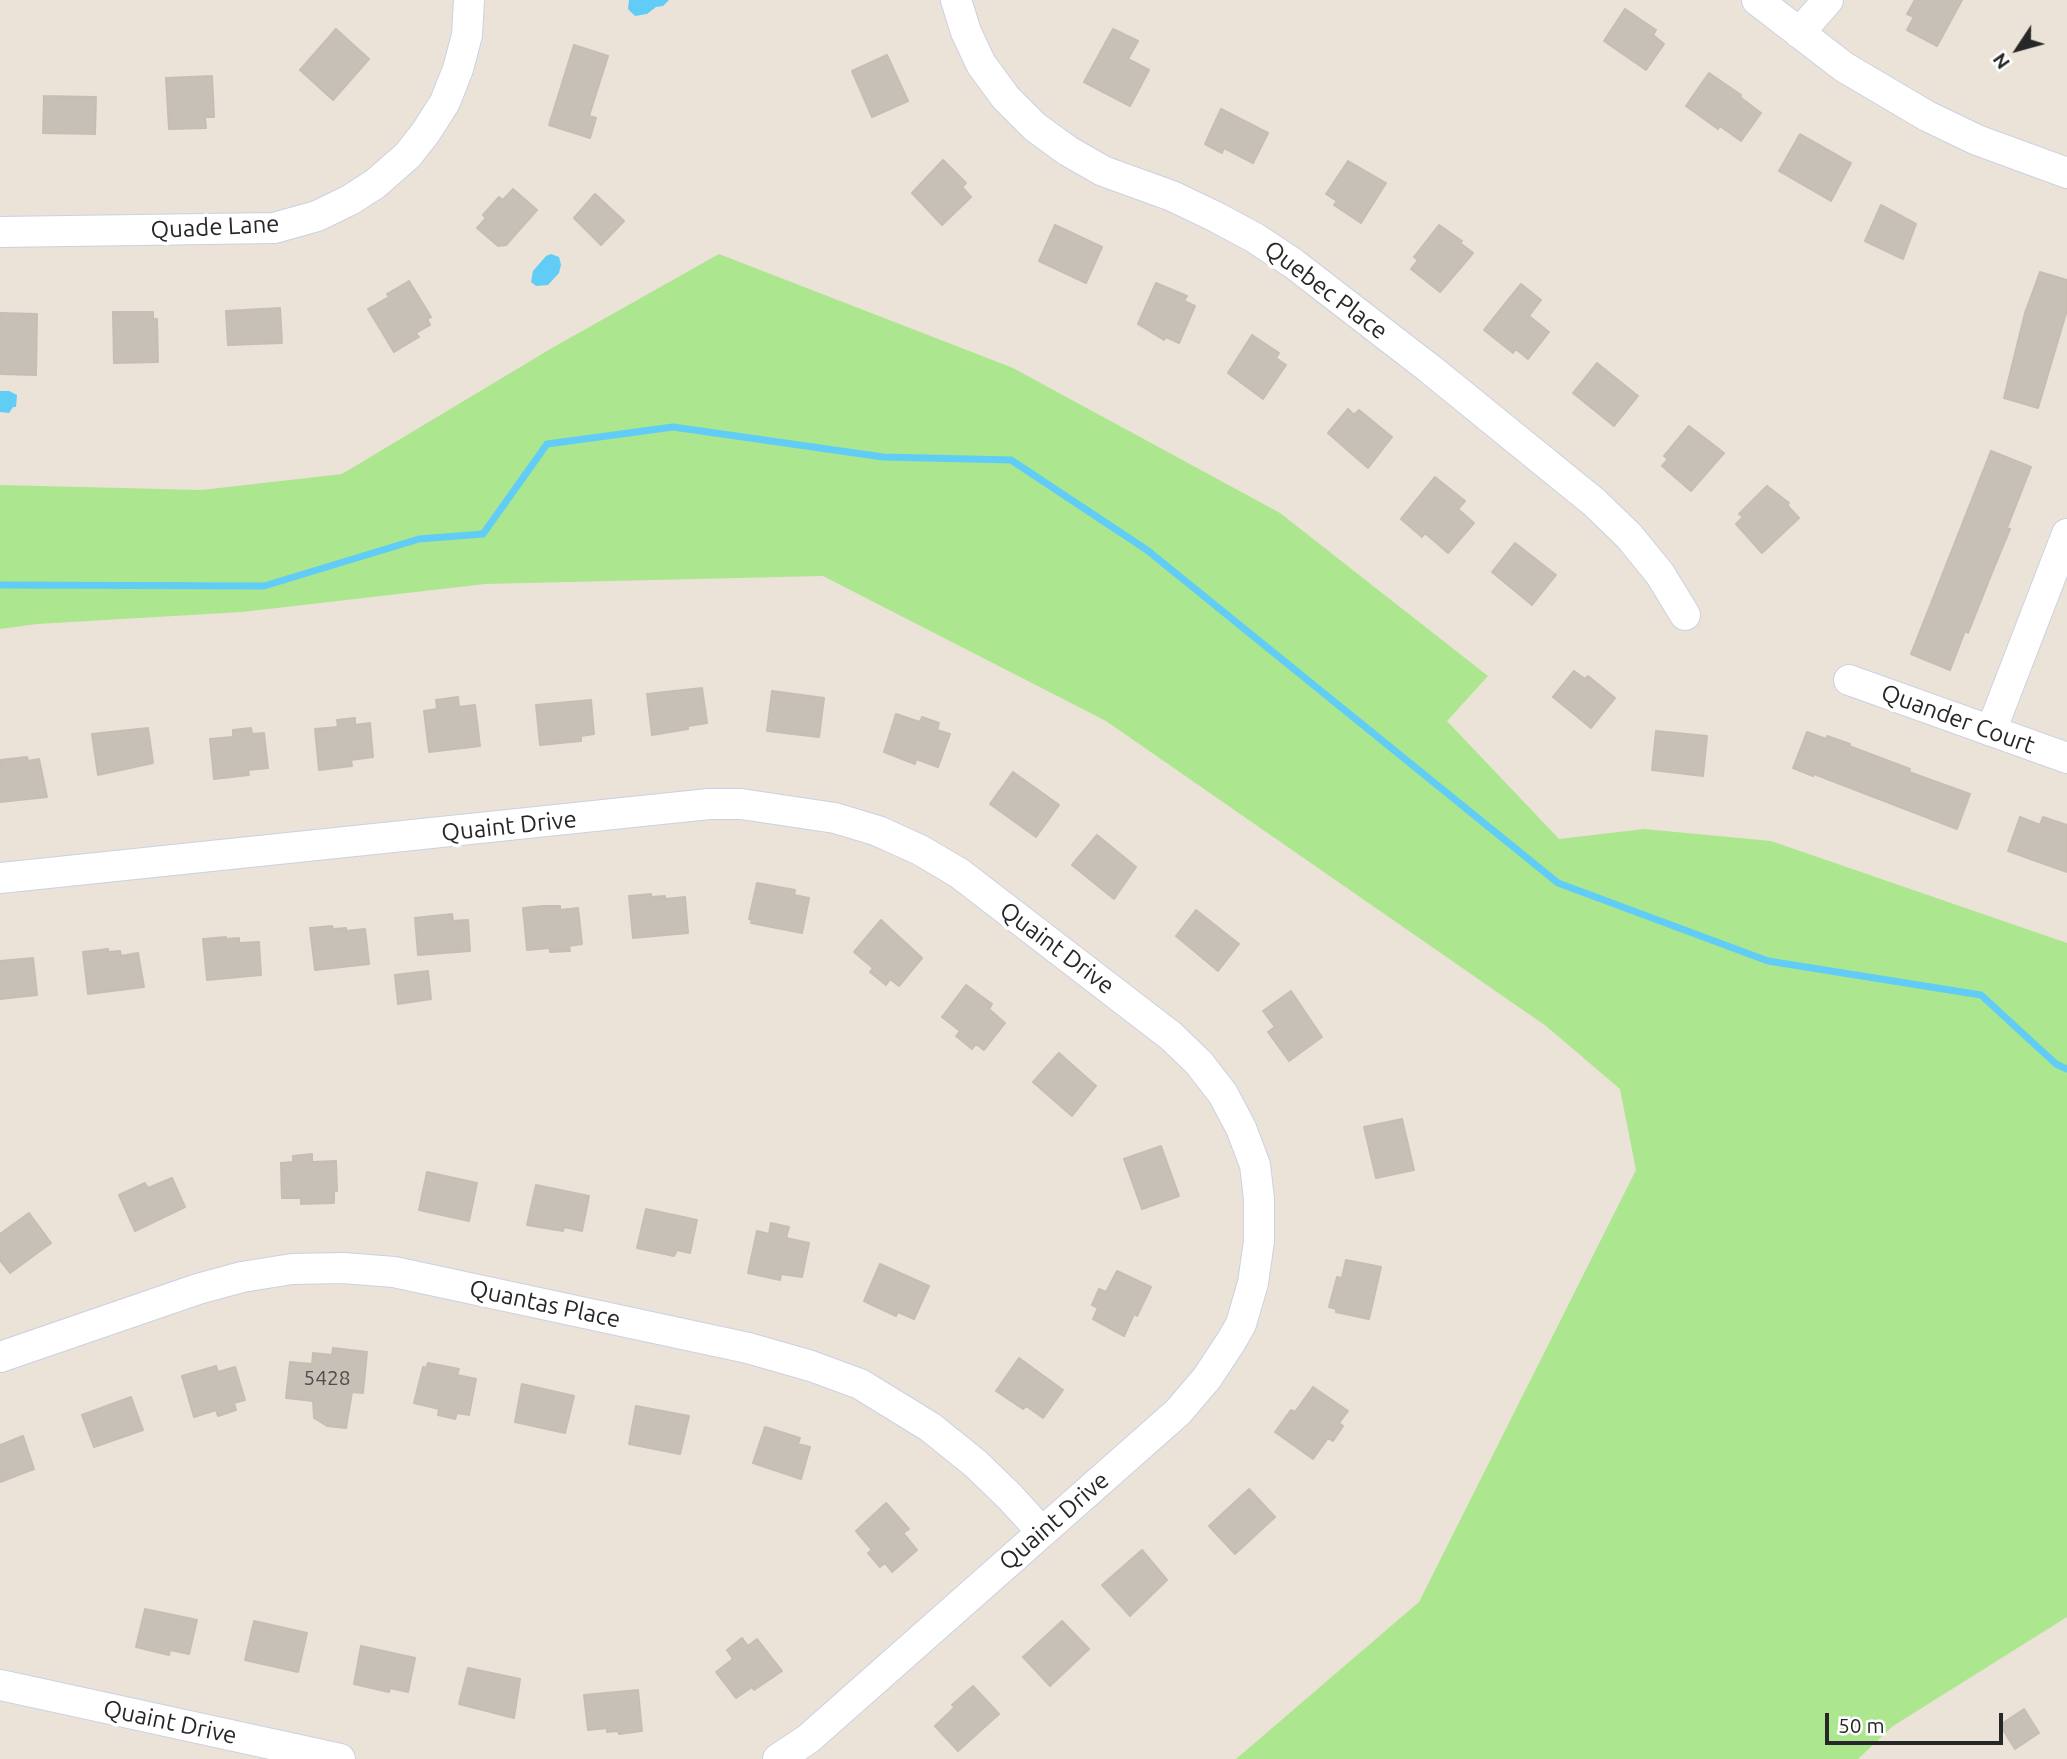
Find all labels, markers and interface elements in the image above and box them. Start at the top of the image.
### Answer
north arrow [1983,14,2053,84]
text: N [1988,49,2014,74]
street label: Quade Lane [150,209,280,245]
street label: Quebec Place [1259,234,1393,346]
street label: Quander Court [1877,678,2039,760]
street label: Quaint Drive [440,805,578,847]
street label: Quaint Drive [994,896,1120,1000]
street label: Quantas Place [467,1274,623,1334]
house number: 5428 [303,1365,351,1391]
street label: Quaint Drive [993,1466,1115,1576]
street label: Quaint Drive [101,1694,239,1750]
scale bar [1829,1700,2008,1744]
text: 50 m [1838,1713,1885,1737]

